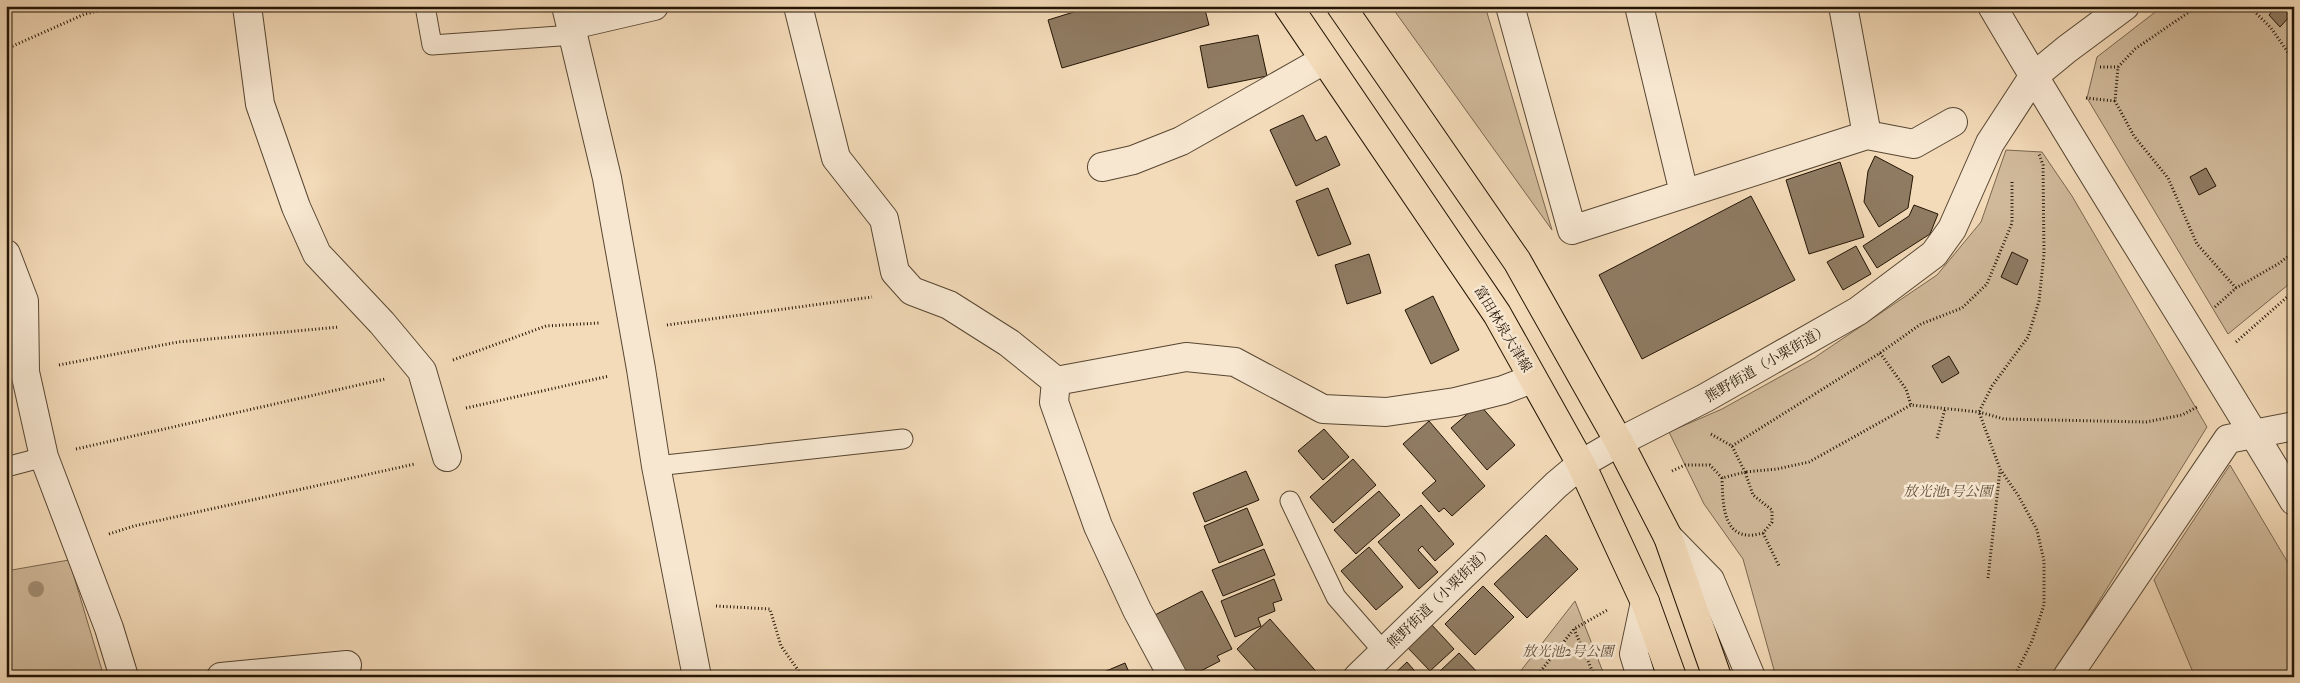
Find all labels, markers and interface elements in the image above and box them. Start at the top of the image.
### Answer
street label: 富田林泉大津線 [1470,283,1536,375]
street label: 熊野街道（小栗街道） [1702,321,1832,405]
park label: 放光池1号公園 [1903,483,1995,500]
street label: 熊野街道（小栗街道） [1384,542,1496,652]
park label: 放光池2号公園 [1522,643,1616,660]

